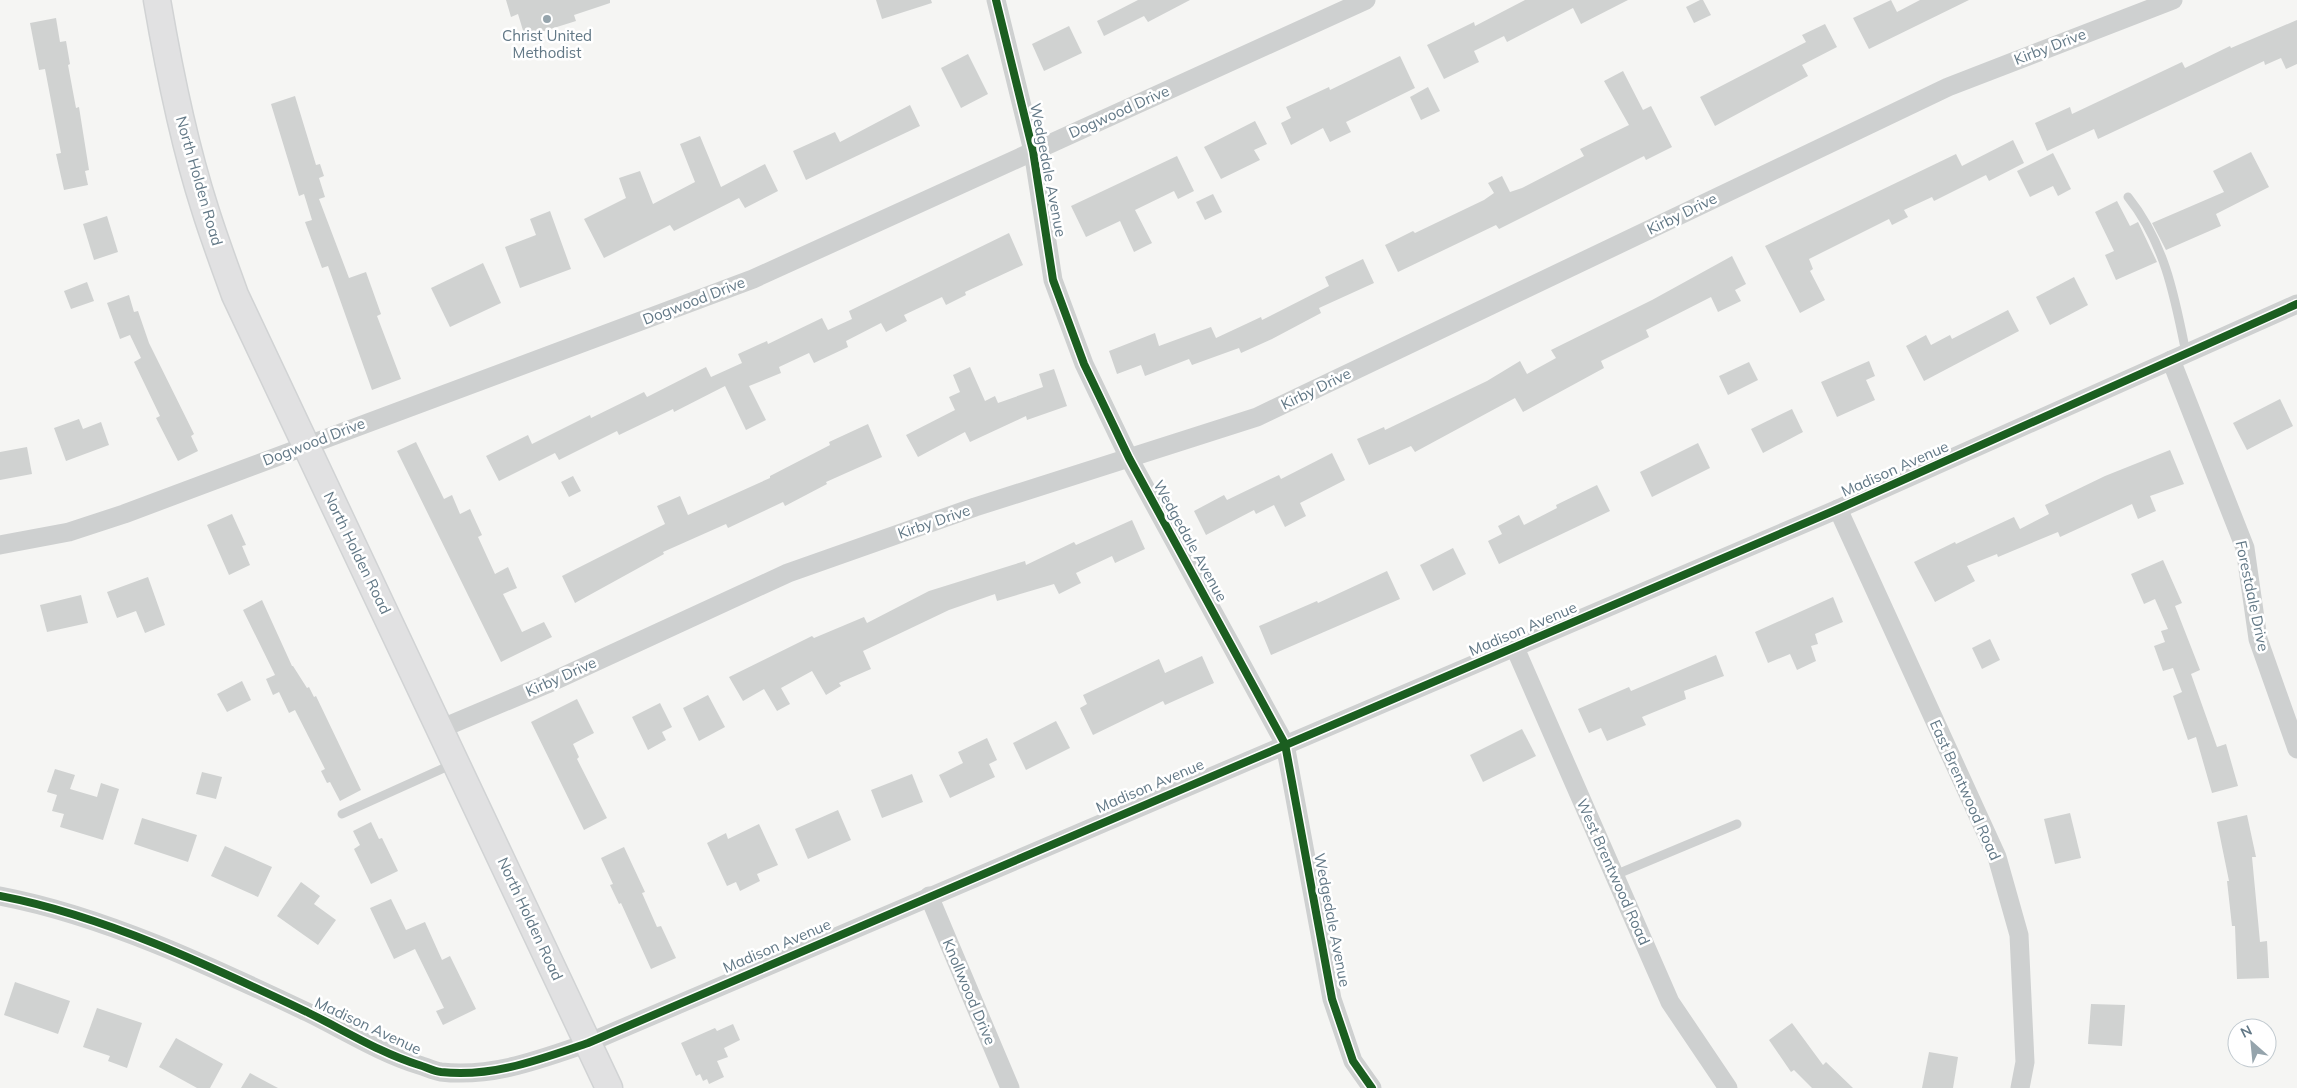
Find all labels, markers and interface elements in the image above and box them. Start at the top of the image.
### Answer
marker: Christ United Methodist [541,13,553,25]
street label: Kirby Drive [2011,24,2088,69]
place label: Christ United Methodist [502,26,592,62]
street label: Dogwood Drive [1066,81,1172,142]
street label: Wedgedale Avenue [1026,101,1071,238]
street label: North Holden Road [172,114,227,248]
street label: Kirby Drive [1644,188,1720,239]
street label: Dogwood Drive [640,272,748,329]
street label: Kirby Drive [1278,363,1354,414]
street label: Dogwood Drive [260,413,368,470]
street label: Madison Avenue [1838,436,1951,501]
street label: Wedgedale Avenue [1149,477,1232,605]
street label: North Holden Road [320,488,395,617]
street label: Kirby Drive [895,500,973,543]
street label: Forestdale Drive [2231,539,2273,653]
street label: Madison Avenue [1466,597,1580,660]
street label: Kirby Drive [522,653,599,701]
street label: East Brentwood Road [1926,717,2005,863]
street label: Madison Avenue [1093,754,1207,817]
street label: West Brentwood Road [1573,796,1654,948]
street label: Wedgedale Avenue [1310,851,1355,988]
street label: North Holden Road [494,854,567,983]
street label: Madison Avenue [720,914,834,977]
street label: Knollwood Drive [939,936,1000,1048]
street label: Madison Avenue [312,993,425,1059]
north arrow [2227,1018,2277,1068]
text: N [2237,1021,2255,1042]

